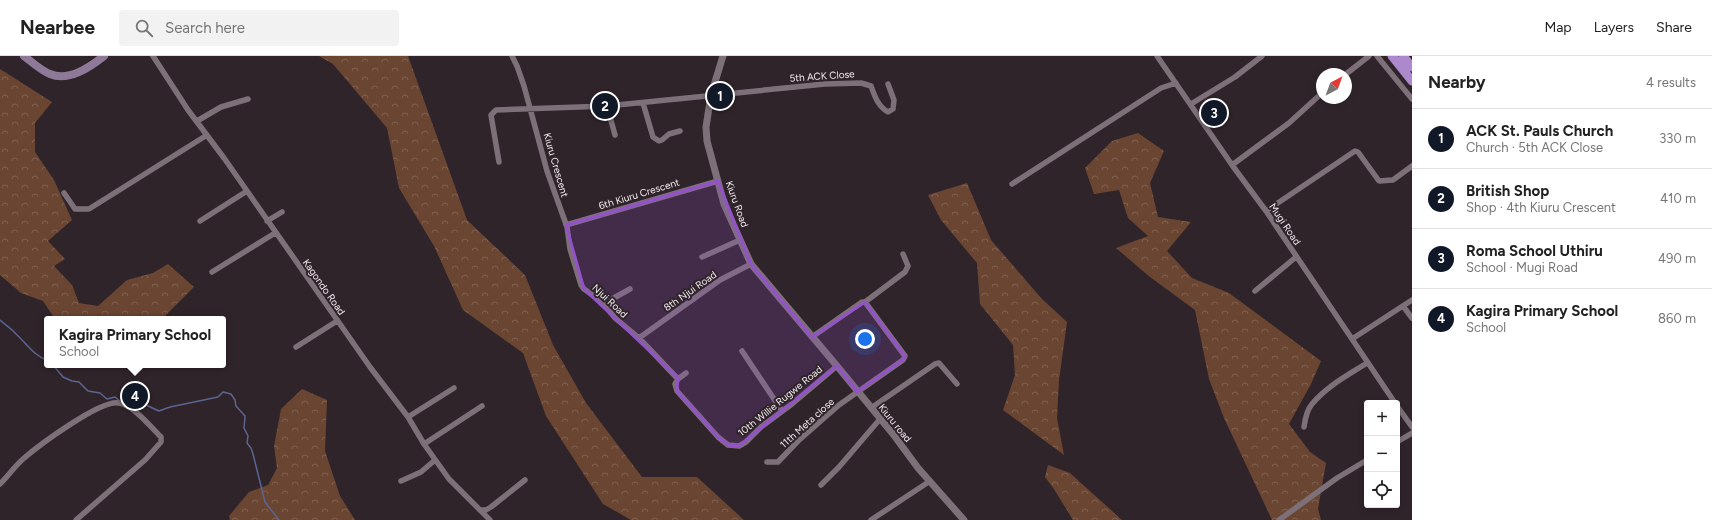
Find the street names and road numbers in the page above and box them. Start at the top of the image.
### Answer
street label: 5th ACK Close [789,67,856,85]
street label: Kiuru Crescent [541,131,571,199]
street label: 6th Kiuru Crescent [597,175,681,212]
street label: Kiuru Road [723,179,751,229]
street label: Mugi Road [1266,201,1304,248]
street label: Kagondo Road [300,256,348,318]
street label: 8th Njui Road [661,268,719,314]
street label: Njui Road [590,281,631,321]
street label: 10th Willie Rugwe Road [735,363,825,439]
street label: 11th Meta close [777,395,837,451]
street label: Kiuru road [876,401,914,445]

